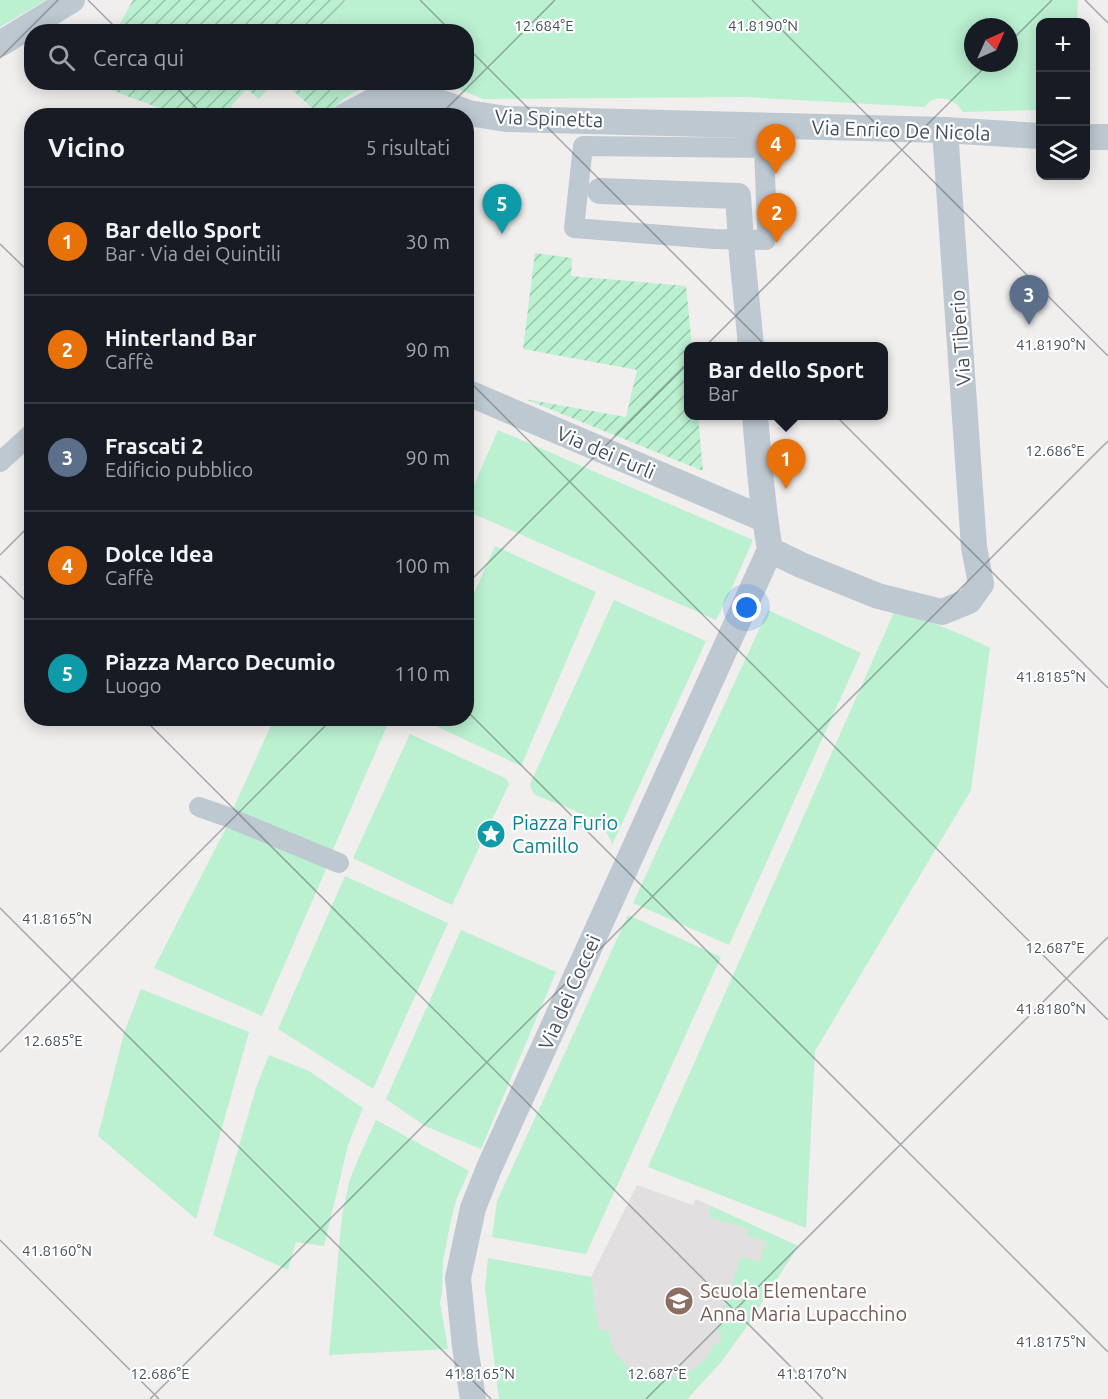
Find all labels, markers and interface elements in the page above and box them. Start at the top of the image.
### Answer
text: 12.684°E [514,17,574,34]
text: 41.8190°N [728,17,798,34]
north arrow [964,18,1018,72]
map controls [1036,18,1090,180]
button: + [1036,18,1090,72]
search box [24,24,474,90]
icon: search [45,41,78,74]
text: Cerca qui [93,45,184,70]
button: − [1036,72,1090,126]
street label: Via Spinetta [494,105,604,131]
street label: Via Enrico De Nicola [811,115,991,145]
pin: 4 [756,124,796,174]
button: layers [1036,126,1090,180]
text: Vicino [48,133,125,162]
text: 5 risultati [366,136,450,159]
pin: 5 [482,184,522,234]
pin: 2 [758,194,796,243]
text: Bar dello Sport [105,217,261,242]
text: 1 [62,230,73,253]
text: 30 m [406,230,450,253]
text: Bar · Via dei Quintili [105,242,281,265]
pin: 3 [1010,276,1048,325]
street label: Via Tiberio [945,289,975,387]
text: Hinterland Bar [105,325,257,350]
text: 41.8190°N [1016,336,1086,353]
text: 2 [62,338,73,361]
text: 90 m [406,338,450,361]
popup [684,342,888,420]
text: Caffè [105,350,154,373]
text: Bar dello Sport [708,357,864,382]
text: Bar [708,382,739,405]
street label: Via dei Furli [553,421,659,483]
text: Frascati 2 [105,433,204,458]
pin: 1 [766,440,806,489]
text: 12.686°E [1025,442,1085,459]
text: 3 [62,446,73,469]
text: 90 m [406,446,450,469]
text: Edificio pubblico [105,458,253,481]
text: Dolce Idea [105,541,214,566]
text: 4 [62,554,73,577]
text: 100 m [394,554,450,577]
text: Caffè [105,566,154,589]
your location [732,593,761,622]
text: Piazza Marco Decumio [105,649,335,674]
text: 5 [62,662,73,685]
text: 110 m [394,662,450,685]
text: 41.8185°N [1016,668,1086,685]
text: Luogo [105,674,162,697]
place label: Piazza Furio Camillo [512,811,618,857]
place icon: Piazza Furio Camillo [475,818,507,850]
text: 41.8165°N [22,910,92,927]
street label: Via dei Coccei [533,931,605,1053]
text: 12.687°E [1025,939,1085,956]
text: 41.8180°N [1016,1000,1086,1017]
text: 12.685°E [23,1032,83,1049]
text: 41.8160°N [22,1242,92,1259]
place label: Scuola Elementare Anna Maria Lupacchino [700,1279,907,1325]
school or university icon: Scuola Elementare Anna Maria Lupacchino [663,1285,695,1317]
text: 41.8175°N [1016,1333,1086,1350]
text: 12.686°E [130,1365,190,1382]
text: 41.8165°N [445,1365,515,1382]
text: 12.687°E [627,1365,687,1382]
text: 41.8170°N [777,1365,847,1382]

